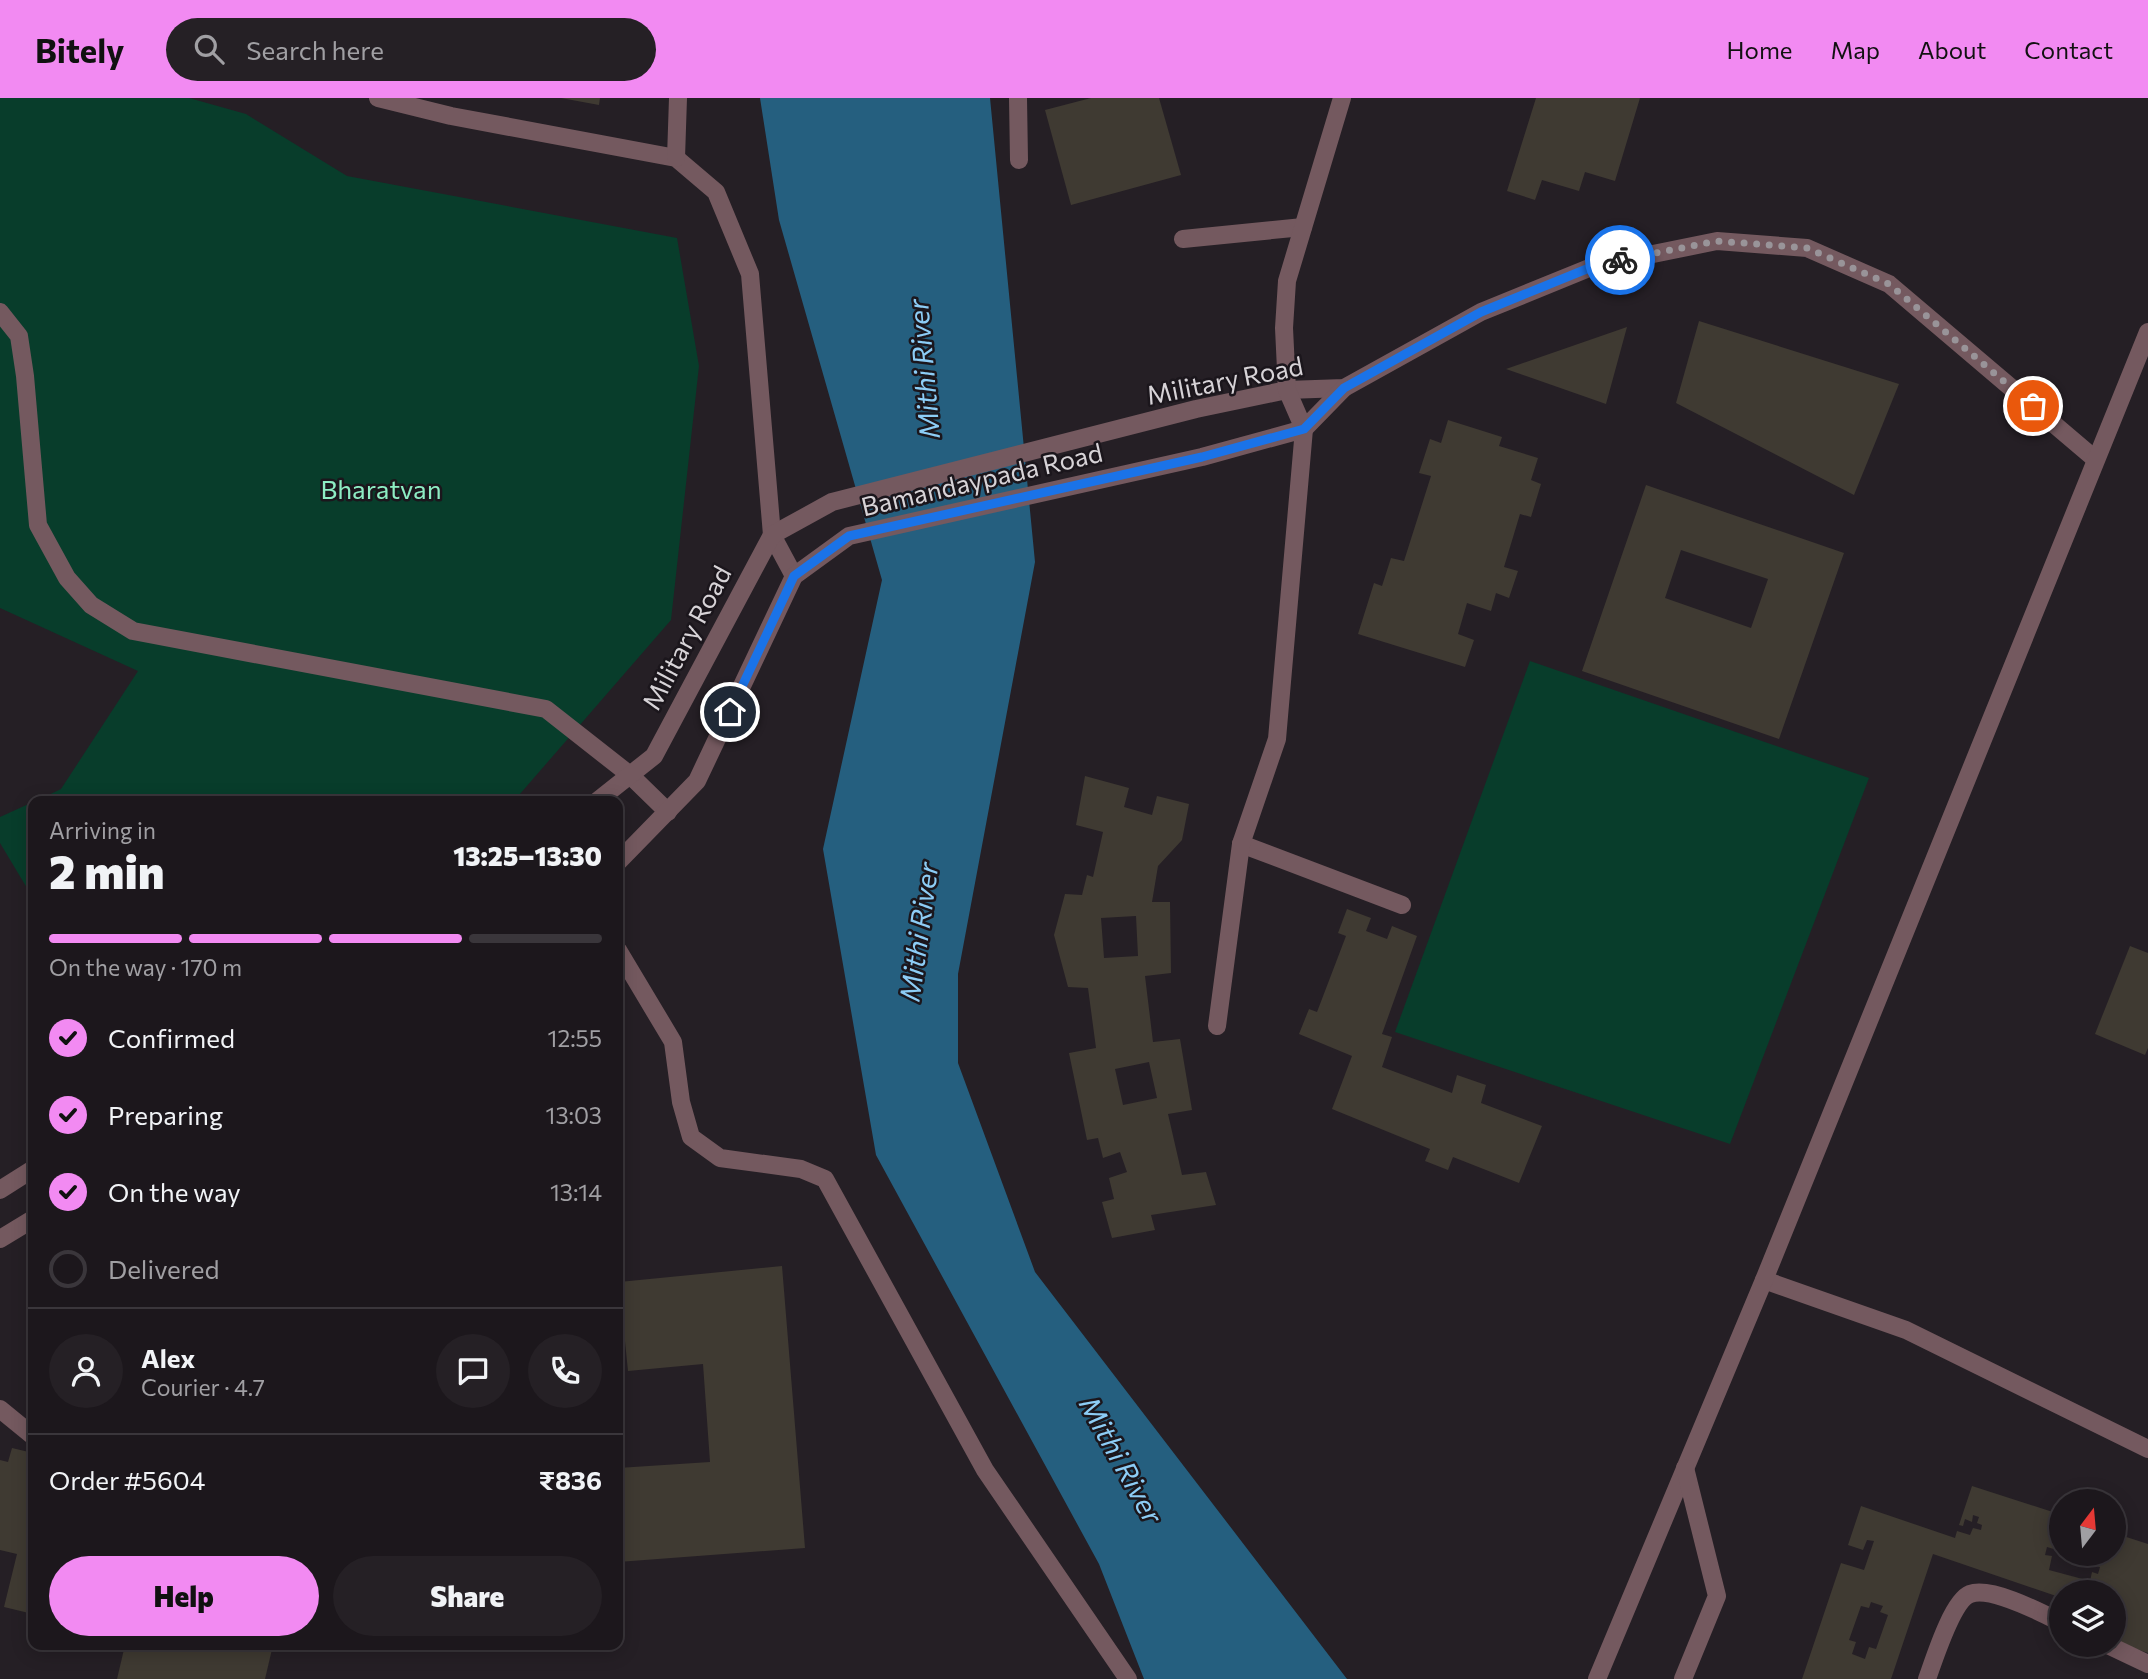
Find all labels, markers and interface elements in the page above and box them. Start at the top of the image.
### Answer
search box [166,18,656,81]
text: Bitely [35,29,124,70]
icon: search [190,30,228,68]
text: Search here [246,34,384,65]
text: Home [1727,35,1793,64]
text: Map [1831,35,1880,64]
text: About [1918,35,1986,64]
text: Contact [2024,35,2113,64]
courier [1585,225,1655,295]
icon: bike [1601,241,1639,279]
water label: Mithi River [900,297,946,440]
street label: Military Road [1144,349,1306,410]
pin [2003,376,2063,436]
icon: bag [2014,387,2052,425]
street label: Bamandaypada Road [858,436,1105,521]
park label: Bharatvan [320,473,442,504]
street label: Military Road [635,560,737,715]
pin [700,682,760,742]
icon: home [711,693,749,731]
text: Arriving in [49,816,156,844]
text: 13:25–13:30 [453,840,602,871]
text: 2 min [49,842,165,898]
water label: Mithi River [891,859,945,1004]
text: On the way · 170 m [49,953,242,981]
icon: check [49,1019,87,1057]
text: Confirmed [108,1022,235,1053]
text: 12:55 [548,1024,602,1052]
icon: check [49,1096,87,1134]
text: Preparing [108,1099,223,1130]
text: 13:03 [546,1101,602,1129]
icon: check [49,1173,87,1211]
text: On the way [108,1176,241,1207]
text: 13:14 [550,1178,602,1206]
text: Delivered [108,1253,219,1284]
button: person [49,1334,123,1408]
button: chat [436,1334,510,1408]
button: phone [528,1334,602,1408]
text: Alex [141,1342,195,1373]
text: Courier · 4.7 [141,1373,265,1401]
water label: Mithi River [1073,1390,1171,1530]
text: Order #5604 [49,1464,205,1495]
text: ₹836 [539,1464,602,1495]
north arrow [2049,1489,2126,1566]
map controls [2049,1489,2126,1657]
button: Help [49,1556,319,1636]
button: Share [333,1556,602,1636]
button: layers [2049,1580,2126,1657]

